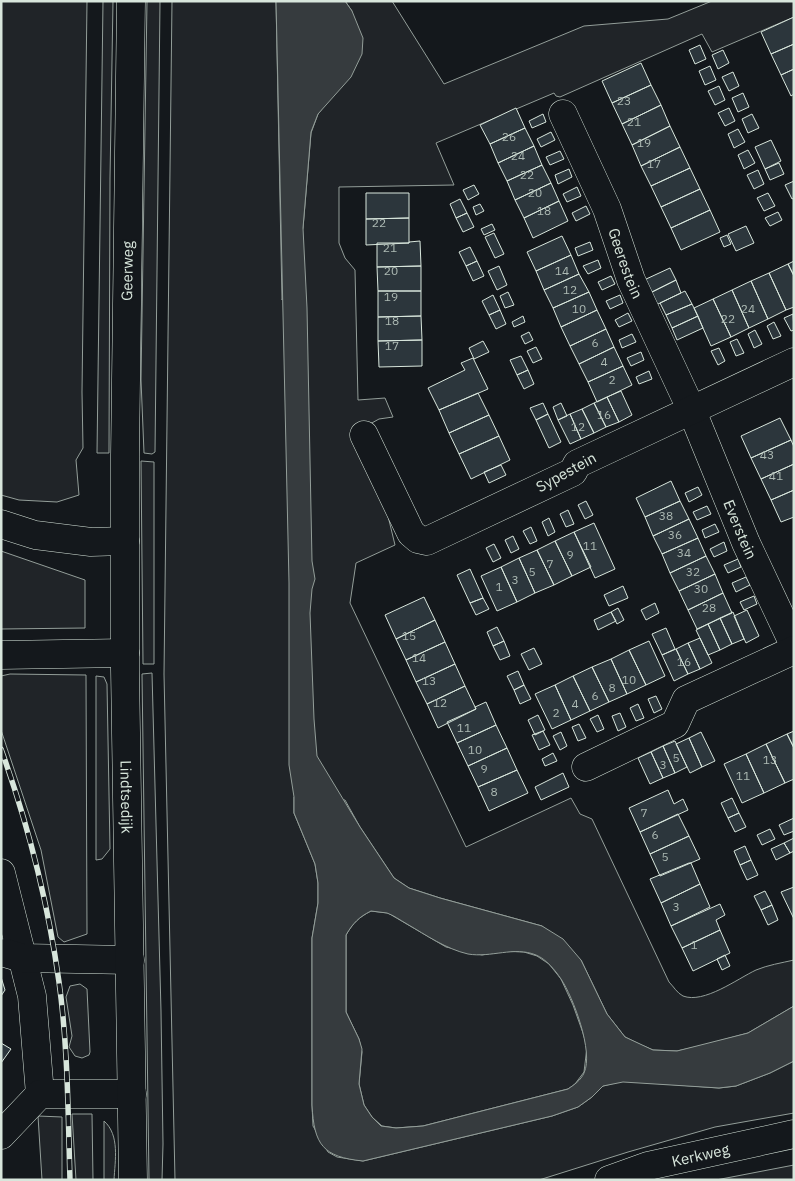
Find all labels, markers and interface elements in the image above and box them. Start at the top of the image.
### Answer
house number: 23 [617,93,631,108]
house number: 21 [627,114,641,129]
house number: 26 [502,129,516,144]
house number: 19 [637,135,651,150]
house number: 24 [511,148,525,163]
house number: 17 [647,156,661,171]
house number: 22 [520,167,534,182]
house number: 20 [528,185,542,200]
house number: 18 [537,203,551,218]
house number: 22 [372,215,386,230]
street label: Geerestein [605,225,648,301]
house number: 21 [383,240,397,255]
street label: Geerweg [117,241,137,301]
house number: 20 [384,263,398,278]
house number: 14 [555,263,569,278]
house number: 12 [563,282,577,297]
house number: 19 [384,289,398,304]
house number: 10 [572,301,586,316]
house number: 24 [741,301,755,316]
house number: 22 [721,311,735,326]
house number: 18 [385,313,399,328]
house number: 6 [591,335,599,350]
house number: 17 [385,338,399,353]
house number: 4 [600,354,608,369]
house number: 2 [608,372,616,387]
house number: 16 [597,407,611,422]
house number: 12 [571,419,585,434]
house number: 43 [760,447,774,462]
street label: Sypestein [533,448,599,496]
house number: 41 [769,468,783,483]
street label: Everstein [720,497,762,562]
house number: 38 [659,508,673,523]
house number: 36 [668,527,682,542]
house number: 11 [583,538,597,553]
house number: 34 [677,545,691,560]
house number: 9 [566,547,574,562]
house number: 7 [546,556,554,571]
house number: 5 [528,564,536,579]
house number: 32 [686,564,700,579]
house number: 3 [511,572,519,587]
house number: 1 [495,579,503,594]
house number: 30 [694,581,708,596]
house number: 28 [702,600,716,615]
house number: 15 [402,628,416,643]
house number: 14 [412,650,426,665]
house number: 16 [677,654,691,669]
house number: 10 [622,672,636,687]
house number: 13 [422,673,436,688]
house number: 8 [608,680,616,695]
house number: 6 [591,688,599,703]
house number: 12 [433,695,447,710]
house number: 4 [571,696,579,711]
house number: 2 [552,705,560,720]
house number: 11 [457,720,471,735]
house number: 10 [468,742,482,757]
house number: 5 [672,750,680,765]
house number: 13 [763,752,777,767]
house number: 3 [659,757,667,772]
street label: Lindtsedijk [117,760,137,834]
house number: 9 [480,761,488,776]
house number: 11 [736,768,750,783]
house number: 8 [490,784,498,799]
house number: 7 [640,805,648,820]
house number: 6 [651,827,659,842]
house number: 5 [661,849,669,864]
house number: 3 [672,899,680,914]
house number: 1 [690,937,698,952]
street label: Kerkweg [670,1139,731,1170]

